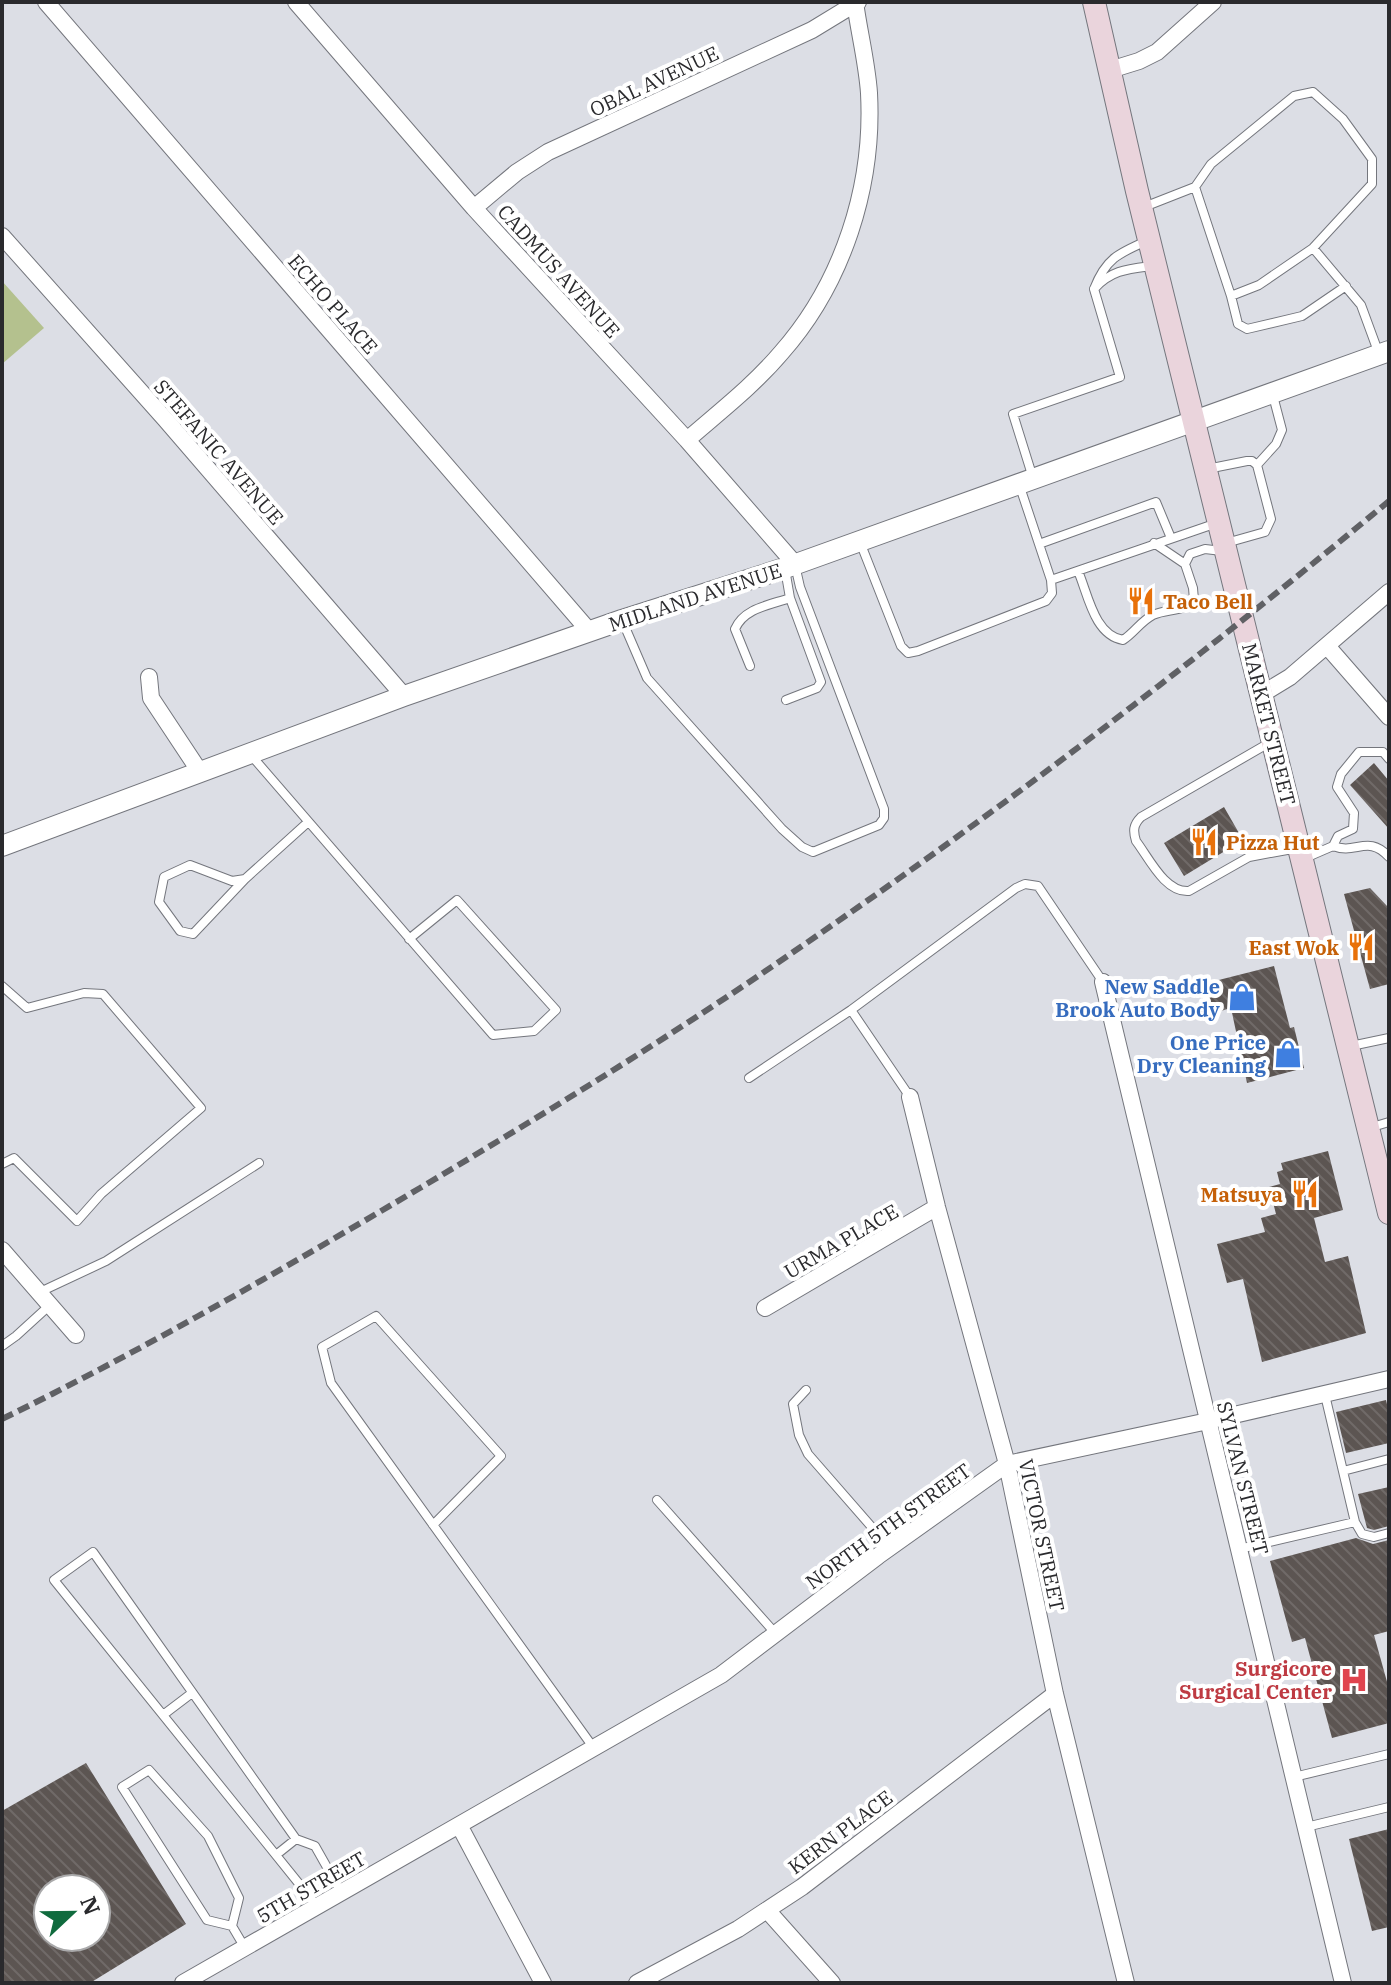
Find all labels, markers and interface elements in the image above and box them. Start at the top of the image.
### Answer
street label: OBAL AVENUE [585,39,723,123]
street label: CADMUS AVENUE [492,198,626,344]
street label: ECHO PLACE [282,248,384,360]
street label: STEFANIC AVENUE [148,374,290,530]
street label: MIDLAND AVENUE [605,556,785,638]
restaurant icon: Taco Bell [1126,586,1156,616]
place label: Taco Bell [1163,588,1253,615]
street label: MARKET STREET [1236,640,1302,808]
restaurant icon: Pizza Hut [1189,827,1219,857]
place label: Pizza Hut [1226,829,1320,856]
restaurant icon: East Wok [1346,932,1376,962]
place label: East Wok [1249,934,1340,961]
place label: New Saddle Brook Auto Body [1055,973,1221,1023]
shop icon: New Saddle Brook Auto Body [1227,982,1257,1012]
place label: One Price Dry Cleaning [1137,1029,1266,1079]
shop icon: One Price Dry Cleaning [1273,1039,1303,1069]
restaurant icon: Matsuya [1290,1179,1320,1209]
place label: Matsuya [1201,1181,1283,1208]
street label: URMA PLACE [779,1197,903,1285]
street label: SYLVAN STREET [1211,1398,1275,1558]
street label: VICTOR STREET [1013,1456,1071,1614]
street label: NORTH 5TH STREET [800,1457,976,1595]
place label: Surgicore Surgical Center [1179,1655,1332,1705]
hospital icon: Surgicore Surgical Center [1339,1665,1369,1695]
street label: KERN PLACE [782,1784,898,1880]
street label: 5TH STREET [251,1845,371,1929]
north arrow [32,1873,112,1953]
text: N [74,1892,108,1919]

